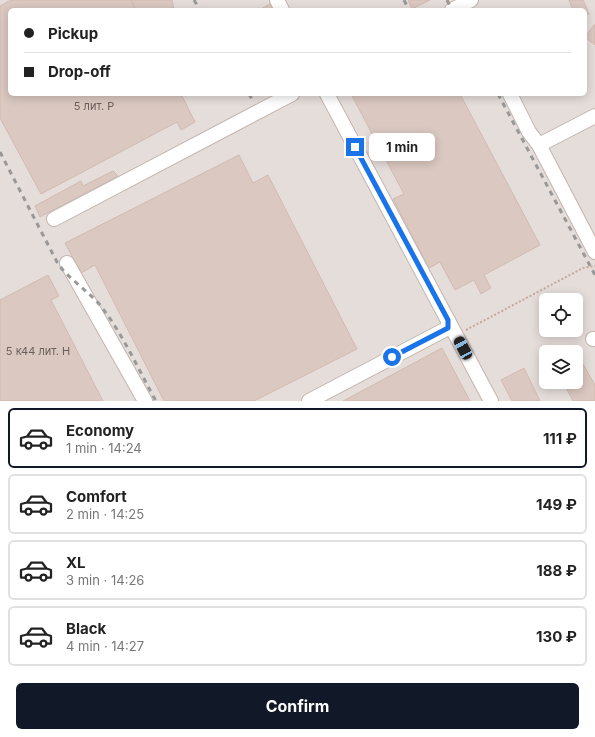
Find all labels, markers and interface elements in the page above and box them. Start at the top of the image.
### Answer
text: Pickup [48,24,98,43]
text: Drop-off [48,62,111,81]
house number: 5 лит. Р [74,99,114,113]
callout: 1 min [369,133,435,161]
route end [346,138,364,156]
text: 1 min [386,139,418,155]
map controls [539,293,583,389]
button: locate [539,293,583,337]
car [452,335,474,361]
house number: 5 к44 лит. Н [6,344,70,358]
button: layers [539,345,583,389]
route start [383,348,401,366]
icon: car [18,420,54,456]
text: Economy [66,421,134,440]
text: 111 ₽ [543,429,577,448]
text: 1 min · 14:24 [66,440,142,456]
icon: car [18,486,54,522]
text: Comfort [66,487,127,506]
text: 149 ₽ [536,495,577,514]
text: 2 min · 14:25 [66,506,144,522]
icon: car [18,552,54,588]
text: XL [66,553,86,572]
text: 188 ₽ [536,561,577,580]
text: 3 min · 14:26 [66,572,144,588]
icon: car [18,618,54,654]
text: Black [66,619,106,638]
text: 130 ₽ [536,627,577,646]
text: 4 min · 14:27 [66,638,144,654]
button: Confirm [16,683,579,729]

